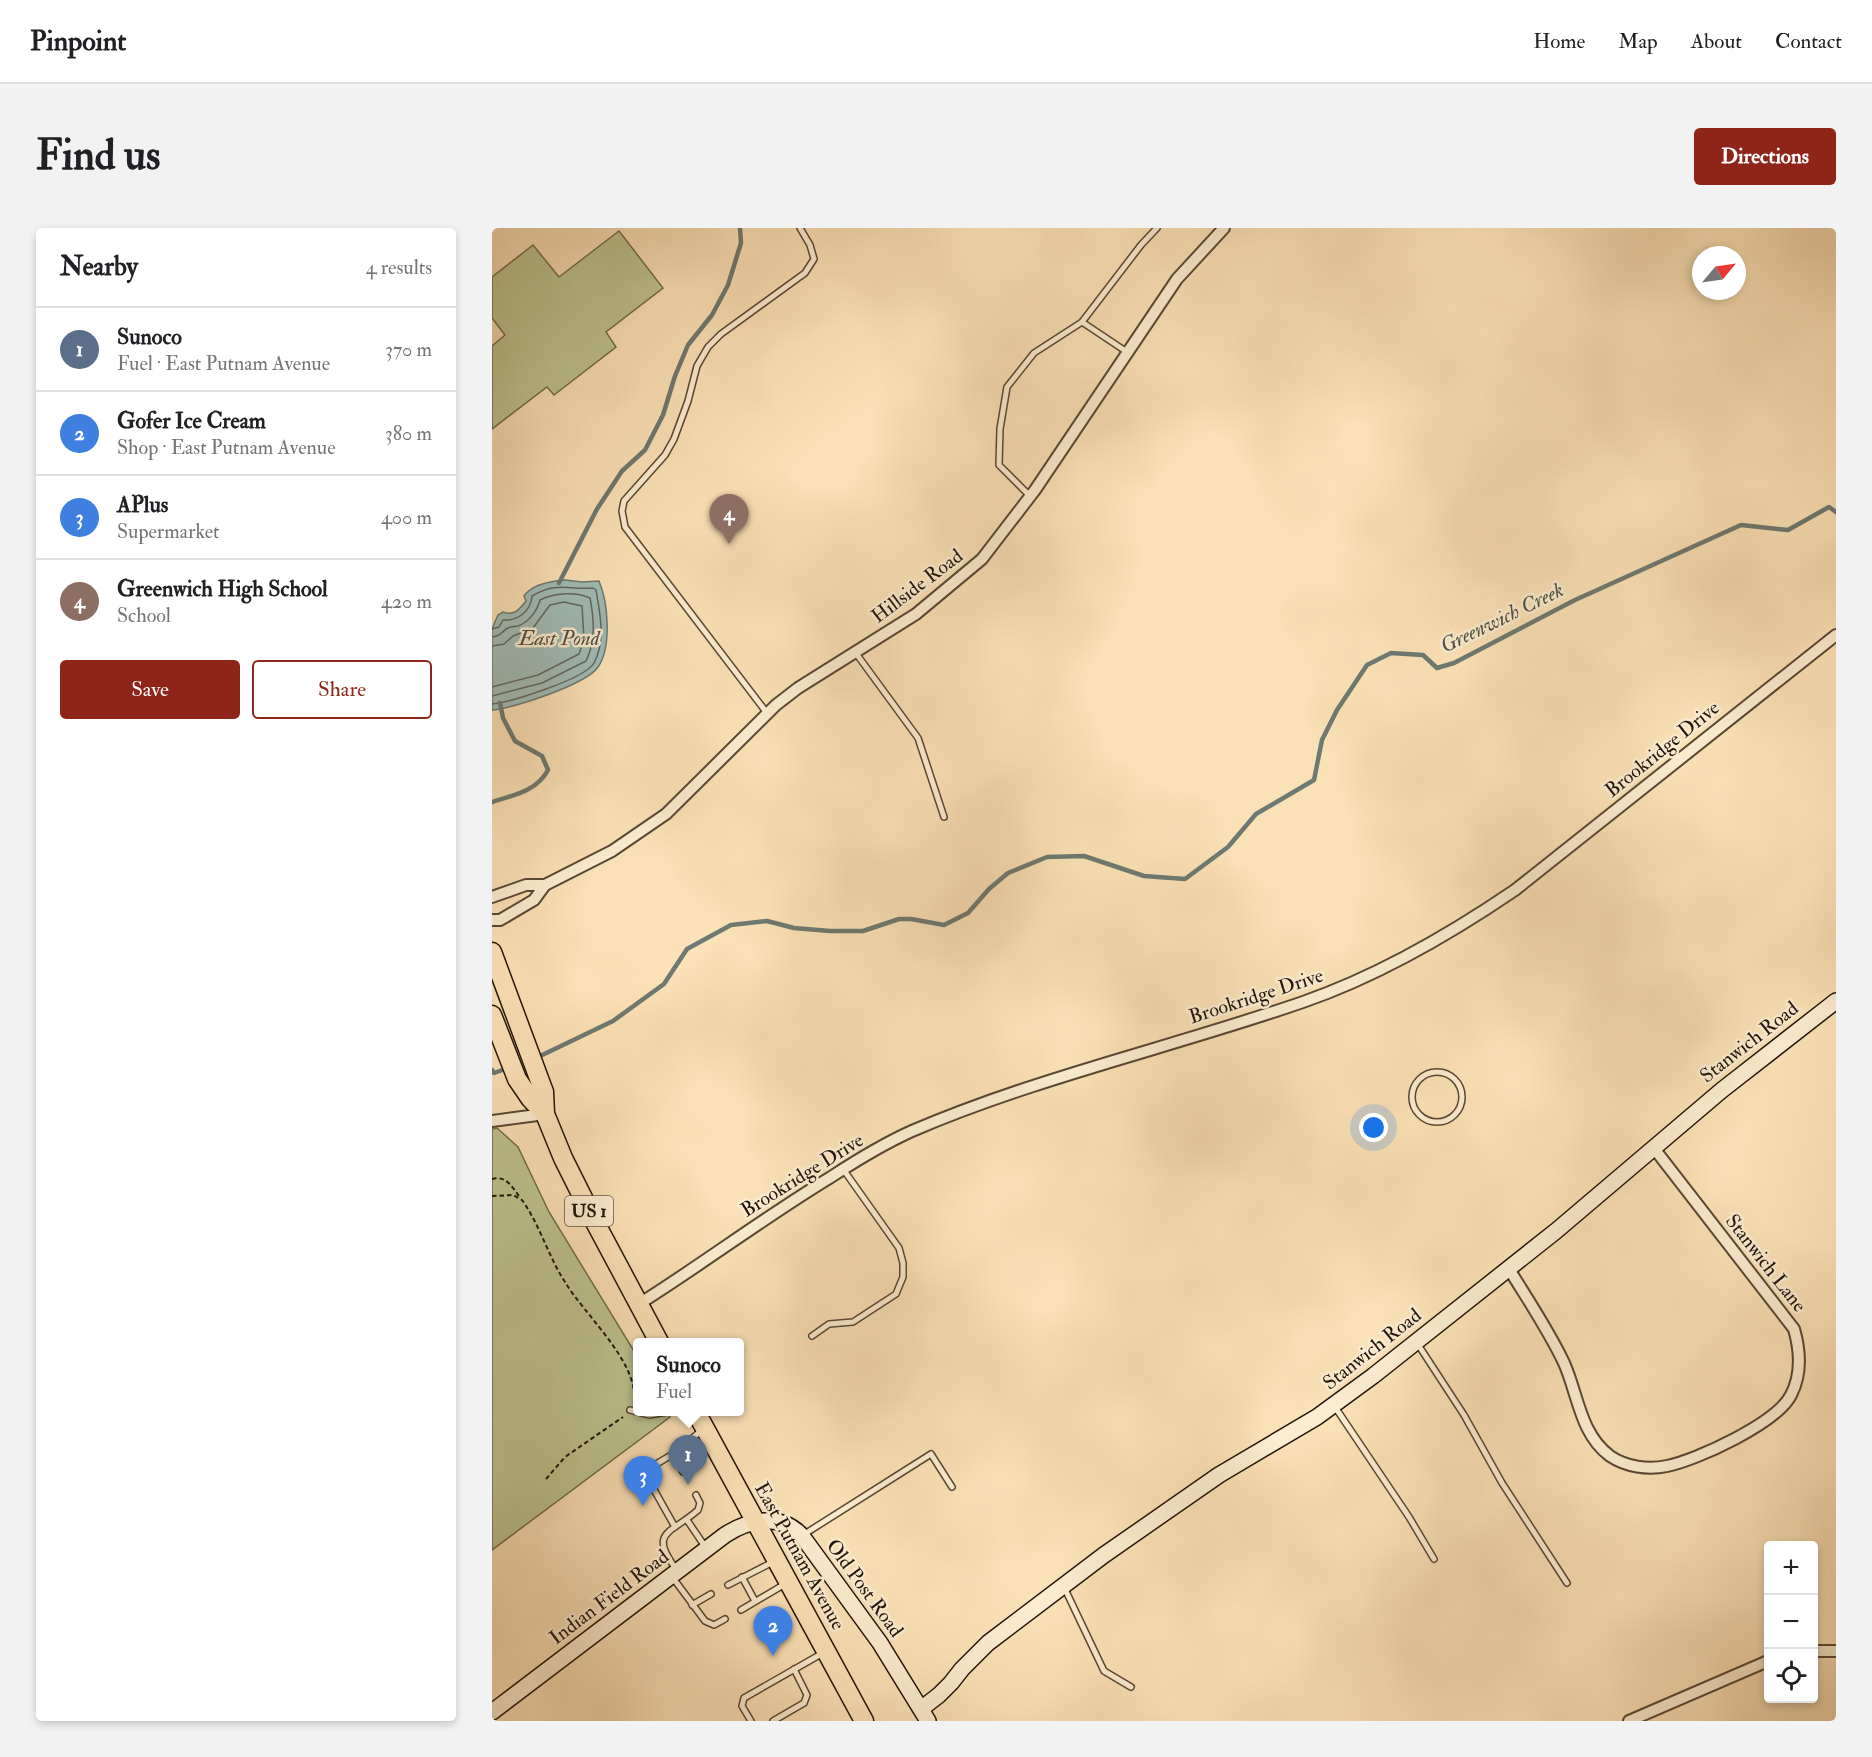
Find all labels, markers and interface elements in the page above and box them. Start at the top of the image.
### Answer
text: Pinpoint [30,24,126,59]
text: Home [1533,28,1585,55]
text: Map [1618,28,1658,55]
text: About [1691,28,1742,55]
text: Contact [1775,28,1842,55]
button: Directions [1694,128,1836,185]
text: Find us [36,130,160,182]
north arrow [1692,246,1746,300]
text: Nearby [60,251,138,283]
text: 4 results [366,255,432,280]
text: Sunoco [117,323,182,351]
text: 1 [76,337,83,362]
text: 370 m [385,337,432,362]
text: Fuel · East Putnam Avenue [117,351,330,376]
text: Gofer Ice Cream [117,407,266,435]
text: 2 [74,421,85,446]
text: 380 m [385,421,432,446]
text: Shop · East Putnam Avenue [117,435,336,460]
text: APlus [117,491,168,519]
pin: 4 [710,494,748,544]
text: 3 [76,505,83,530]
text: 400 m [381,505,432,530]
text: Supermarket [117,519,220,544]
street label: Hillside Road [866,543,968,629]
text: Greenwich High School [117,575,328,603]
water label: Greenwich Creek [1436,577,1568,659]
text: 4 [74,589,85,614]
text: 420 m [381,589,432,614]
text: School [117,603,171,628]
water label: East Pond [516,625,601,652]
button: Save [60,660,240,719]
button: Share [252,660,432,719]
street label: Brookridge Drive [1600,695,1724,803]
street label: Brookridge Drive [1186,962,1326,1030]
street label: Stanwich Road [1695,996,1803,1088]
your location [1359,1113,1388,1142]
street label: Brookridge Drive [736,1127,868,1223]
road number: US 1 [565,1196,613,1226]
street label: Stanwich Lane [1720,1209,1812,1317]
street label: Stanwich Road [1318,1303,1426,1395]
popup [633,1338,744,1416]
text: Sunoco [656,1351,721,1379]
text: Fuel [656,1379,692,1404]
pin: 1 [668,1436,708,1485]
pin: 3 [624,1456,662,1506]
street label: East Putnam Avenue [749,1478,851,1634]
street label: Old Post Road [821,1534,909,1642]
map controls [1764,1541,1818,1703]
button: + [1764,1541,1818,1595]
street label: Indian Field Road [544,1544,674,1650]
button: − [1764,1595,1818,1649]
pin: 2 [754,1606,792,1656]
button: locate [1764,1649,1818,1703]

